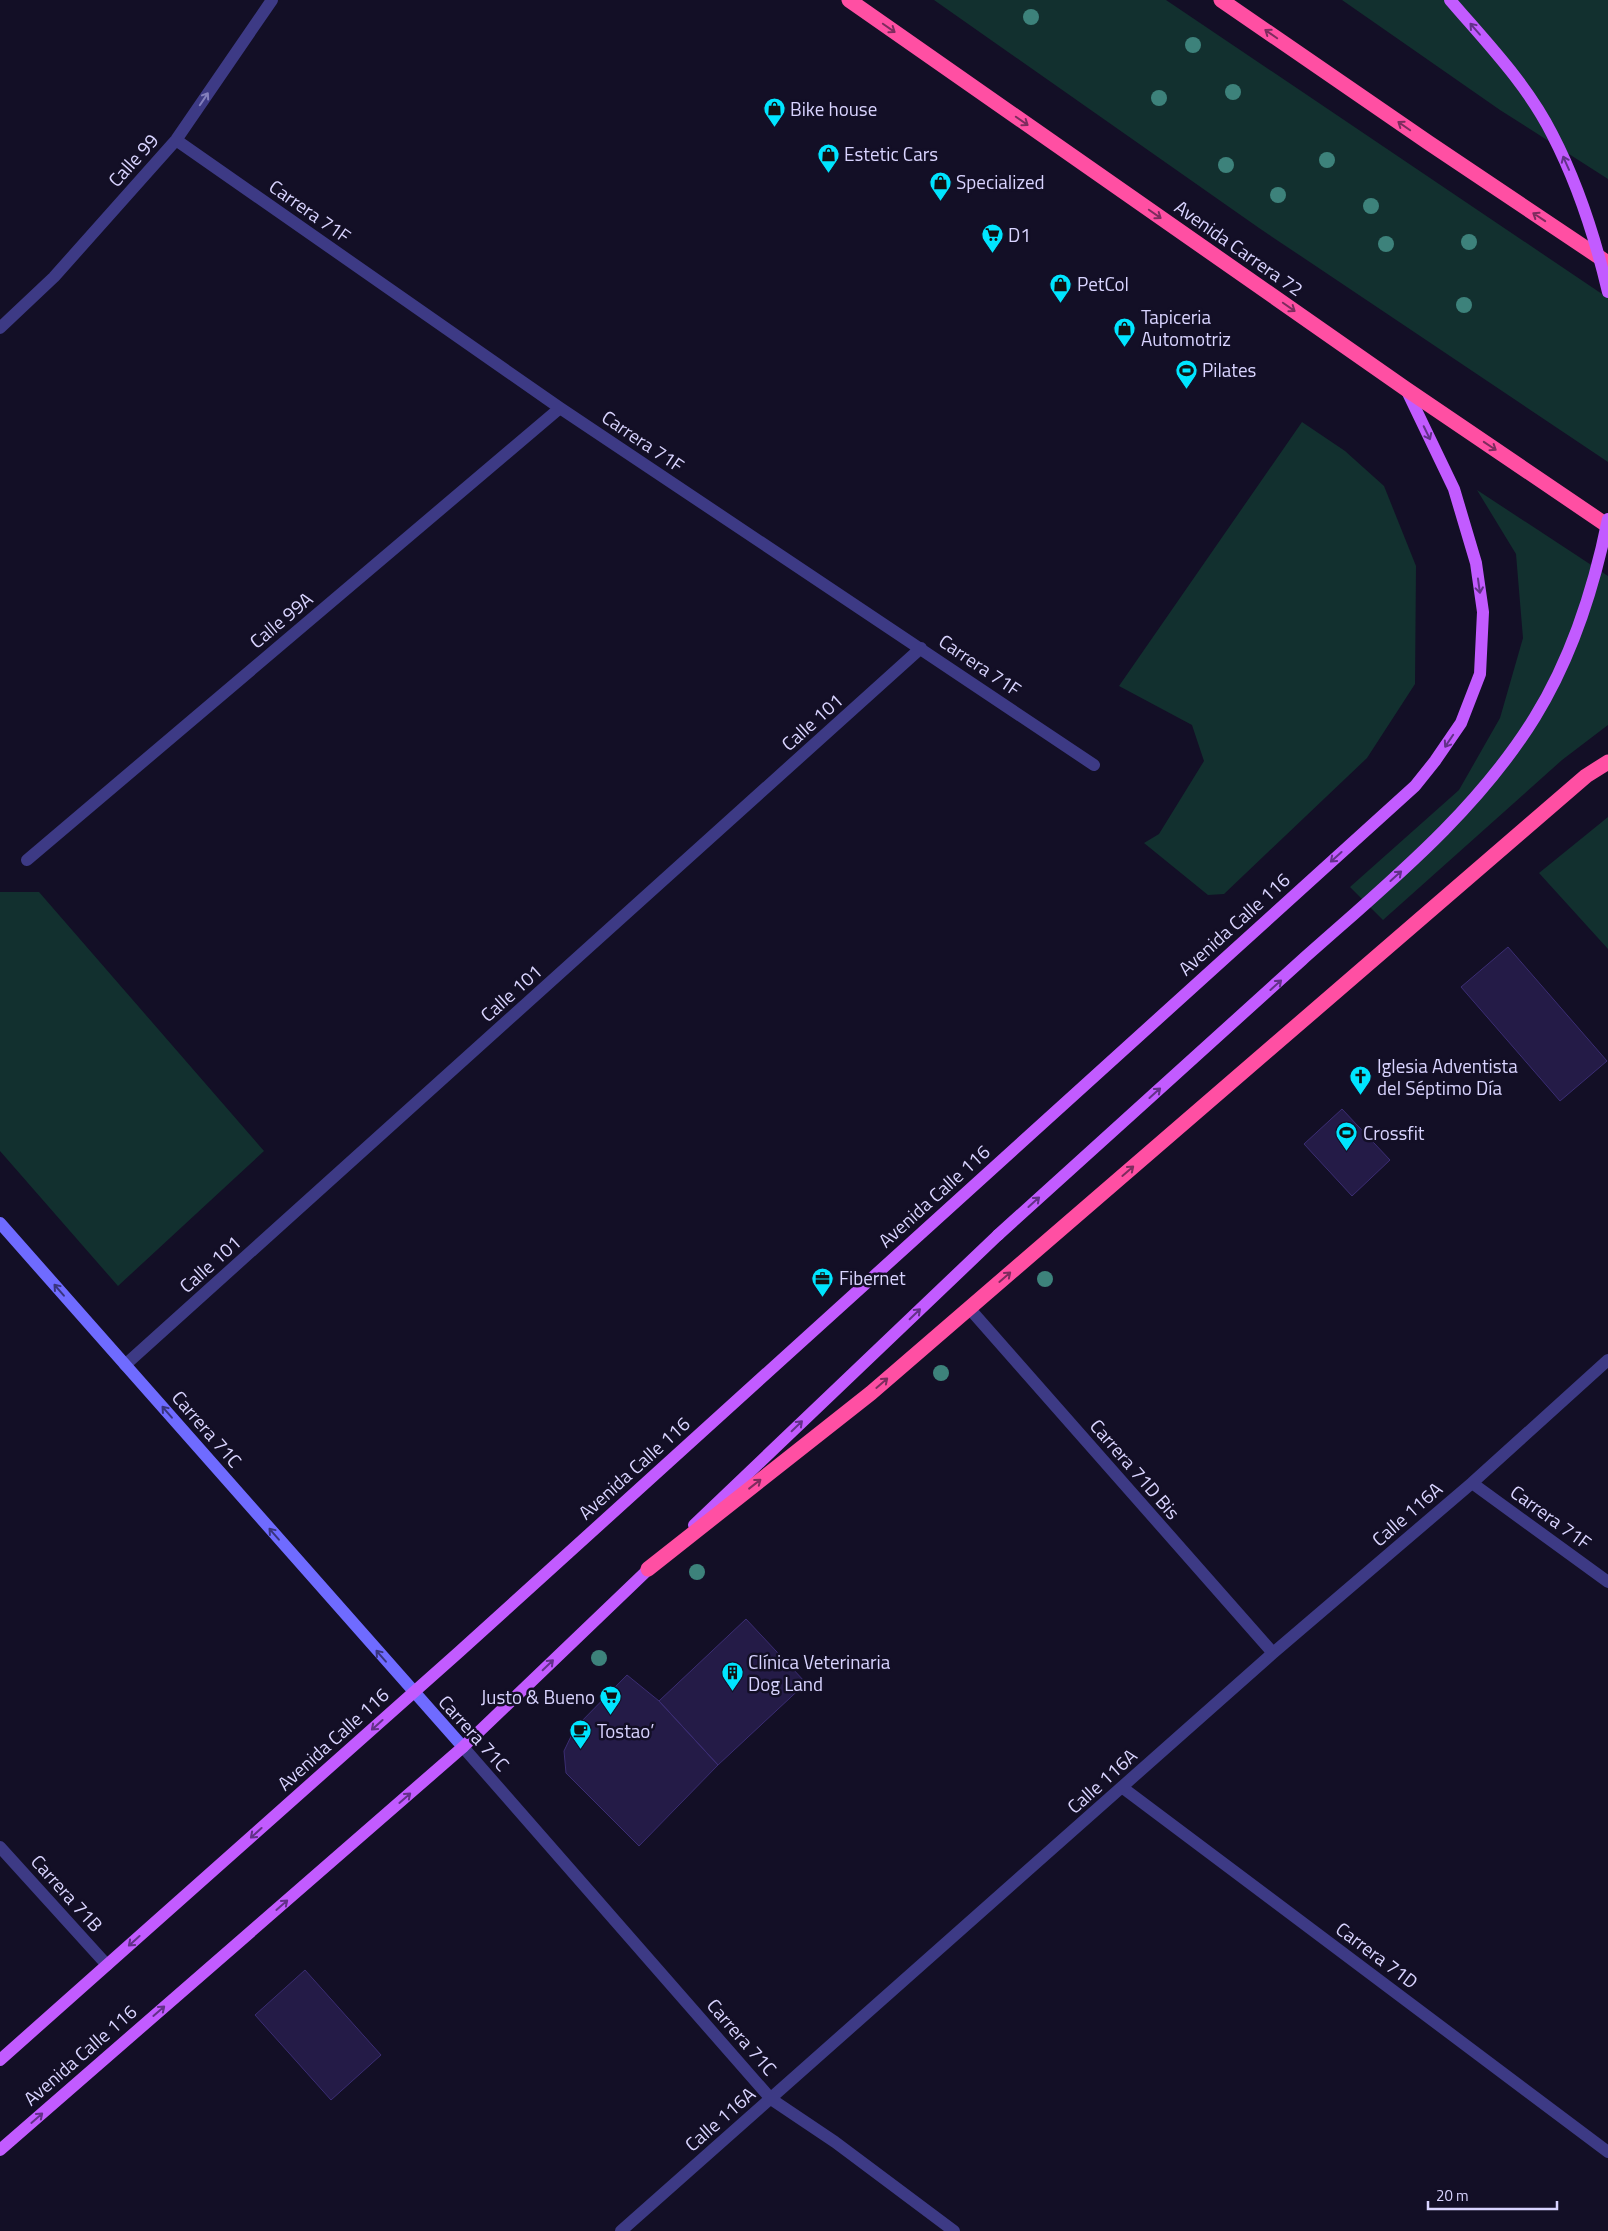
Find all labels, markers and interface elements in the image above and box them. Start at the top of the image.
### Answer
one-way arrow [882,23,896,33]
one-way arrow [1469,23,1481,36]
one-way arrow [1264,29,1278,39]
one-way arrow [199,93,209,107]
place label: Bike house [790,94,877,123]
shop icon: Bike house [762,97,786,128]
one-way arrow [1015,116,1029,126]
one-way arrow [1398,121,1412,131]
street label: Calle 99 [101,126,165,193]
place label: Estetic Cars [844,139,938,168]
shop icon: Estetic Cars [816,142,840,173]
one-way arrow [1560,156,1570,171]
place label: Specialized [956,167,1045,196]
shop icon: Specialized [928,170,952,201]
street label: Carrera 71F [263,172,357,249]
street label: Avenida Carrera 72 [1169,192,1310,303]
one-way arrow [1148,209,1162,219]
one-way arrow [1533,212,1547,222]
place label: D1 [1008,220,1031,249]
supermarket icon: D1 [980,223,1004,254]
place label: PetCol [1077,269,1129,298]
shop icon: PetCol [1049,272,1073,303]
place label: Tapiceria Automotriz [1141,302,1231,353]
one-way arrow [1281,302,1295,312]
shop icon: Tapiceria Automotriz [1113,316,1137,347]
place label: Pilates [1202,355,1257,384]
sports icon: Pilates [1174,358,1198,389]
street label: Carrera 71F [596,402,690,479]
one-way arrow [1423,425,1432,440]
one-way arrow [1482,441,1496,451]
one-way arrow [1475,577,1485,593]
street label: Calle 99A [243,584,319,655]
street label: Carrera 71F [933,626,1027,703]
street label: Calle 101 [774,686,849,757]
one-way arrow [1444,734,1454,748]
one-way arrow [1330,851,1343,863]
street label: Avenida Calle 116 [1171,865,1296,982]
one-way arrow [1390,870,1403,882]
street label: Calle 101 [473,957,548,1028]
one-way arrow [1269,979,1282,990]
place label: Iglesia Adventista del Séptimo Día [1377,1051,1518,1102]
church icon: Iglesia Adventista del Séptimo Día [1349,1065,1373,1096]
one-way arrow [1148,1087,1161,1099]
place label: Crossfit [1363,1118,1425,1147]
sports icon: Crossfit [1335,1121,1359,1152]
street label: Avenida Calle 116 [871,1137,996,1254]
one-way arrow [1122,1165,1135,1177]
one-way arrow [1027,1196,1040,1208]
street label: Calle 101 [172,1228,247,1299]
place label: Fibernet [839,1263,906,1292]
office icon: Fibernet [811,1266,835,1297]
one-way arrow [999,1271,1012,1283]
one-way arrow [53,1283,65,1296]
one-way arrow [908,1308,921,1320]
one-way arrow [876,1377,889,1389]
street label: Carrera 71C [165,1384,249,1474]
one-way arrow [161,1405,172,1418]
street label: Avenida Calle 116 [571,1409,696,1526]
street label: Carrera 71D Bis [1083,1412,1187,1526]
one-way arrow [791,1420,804,1432]
street label: Calle 116A [1365,1475,1449,1553]
street label: Carrera 71F [1505,1477,1598,1556]
one-way arrow [748,1479,761,1490]
one-way arrow [268,1527,280,1540]
place label: Clínica Veterinaria Dog Land [748,1647,891,1698]
one-way arrow [376,1649,387,1662]
one-way arrow [542,1659,555,1671]
building icon: Clínica Veterinaria Dog Land [720,1661,744,1692]
street label: Avenida Calle 116 [270,1680,395,1797]
place label: Justo & Bueno [481,1682,595,1711]
supermarket icon: Justo & Bueno [599,1685,623,1716]
street label: Carrera 71C [432,1688,517,1777]
place label: Tostao’ [597,1716,654,1745]
one-way arrow [371,1719,384,1730]
cafe icon: Tostao’ [569,1719,593,1750]
street label: Calle 116A [1060,1741,1143,1820]
one-way arrow [398,1792,411,1804]
one-way arrow [249,1827,262,1838]
street label: Carrera 71B [25,1847,110,1938]
one-way arrow [276,1899,289,1910]
street label: Carrera 71D [1330,1914,1424,1995]
one-way arrow [128,1935,141,1946]
street label: Carrera 71C [700,1992,784,2082]
street label: Avenida Calle 116 [17,1997,143,2112]
one-way arrow [153,2005,166,2017]
street label: Calle 116A [678,2080,762,2158]
one-way arrow [30,2112,43,2123]
scale bar [1428,2178,1557,2210]
text: 20 m [1436,2184,1469,2207]

